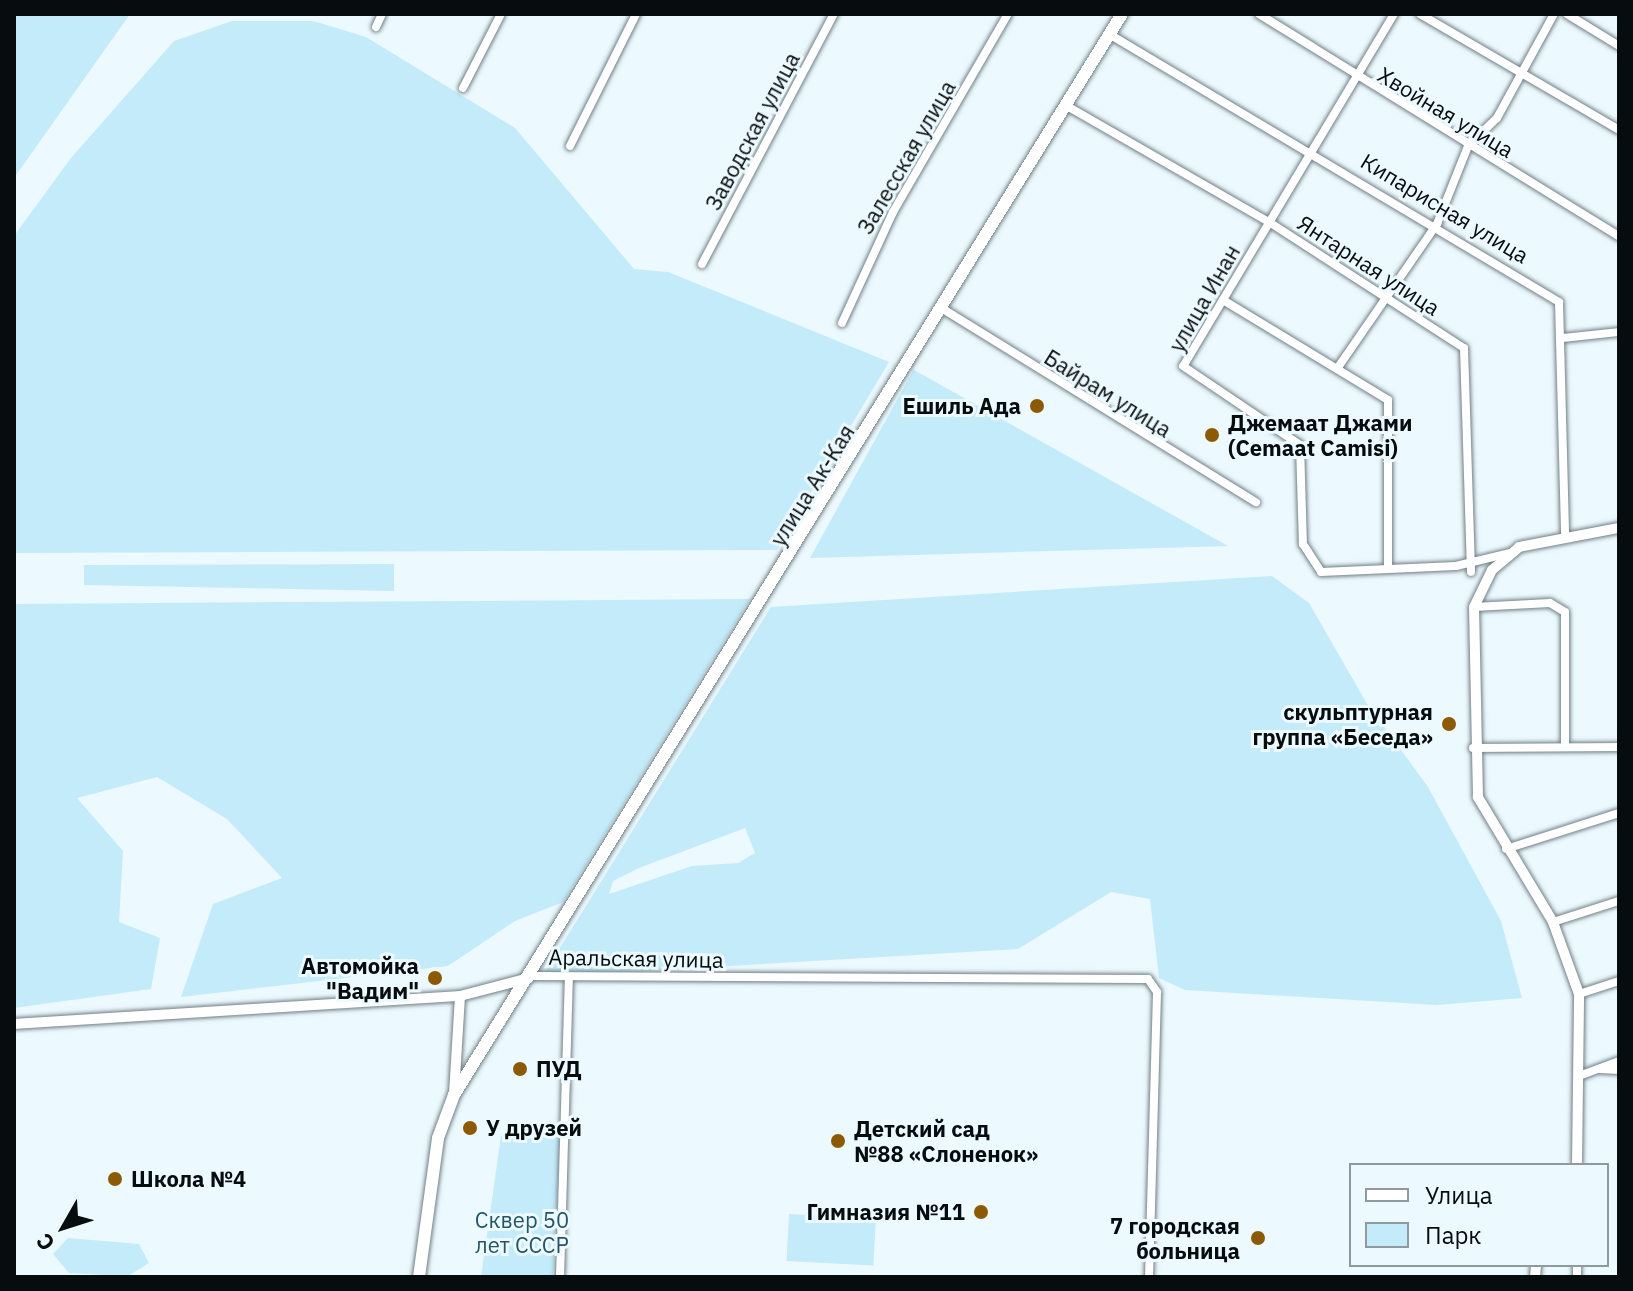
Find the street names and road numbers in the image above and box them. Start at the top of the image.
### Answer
street label: Заводская улица [699,48,805,214]
street label: Хвойная улица [1373,61,1519,163]
street label: Залесская улица [851,75,961,239]
street label: Кипарисная улица [1356,148,1534,268]
street label: Янтарная улица [1293,209,1445,321]
street label: улица Инан [1163,240,1245,356]
street label: Байрам улица [1040,343,1176,443]
street label: улица Ак-Кая [764,419,860,551]
street label: Аральская улица [548,943,724,973]

